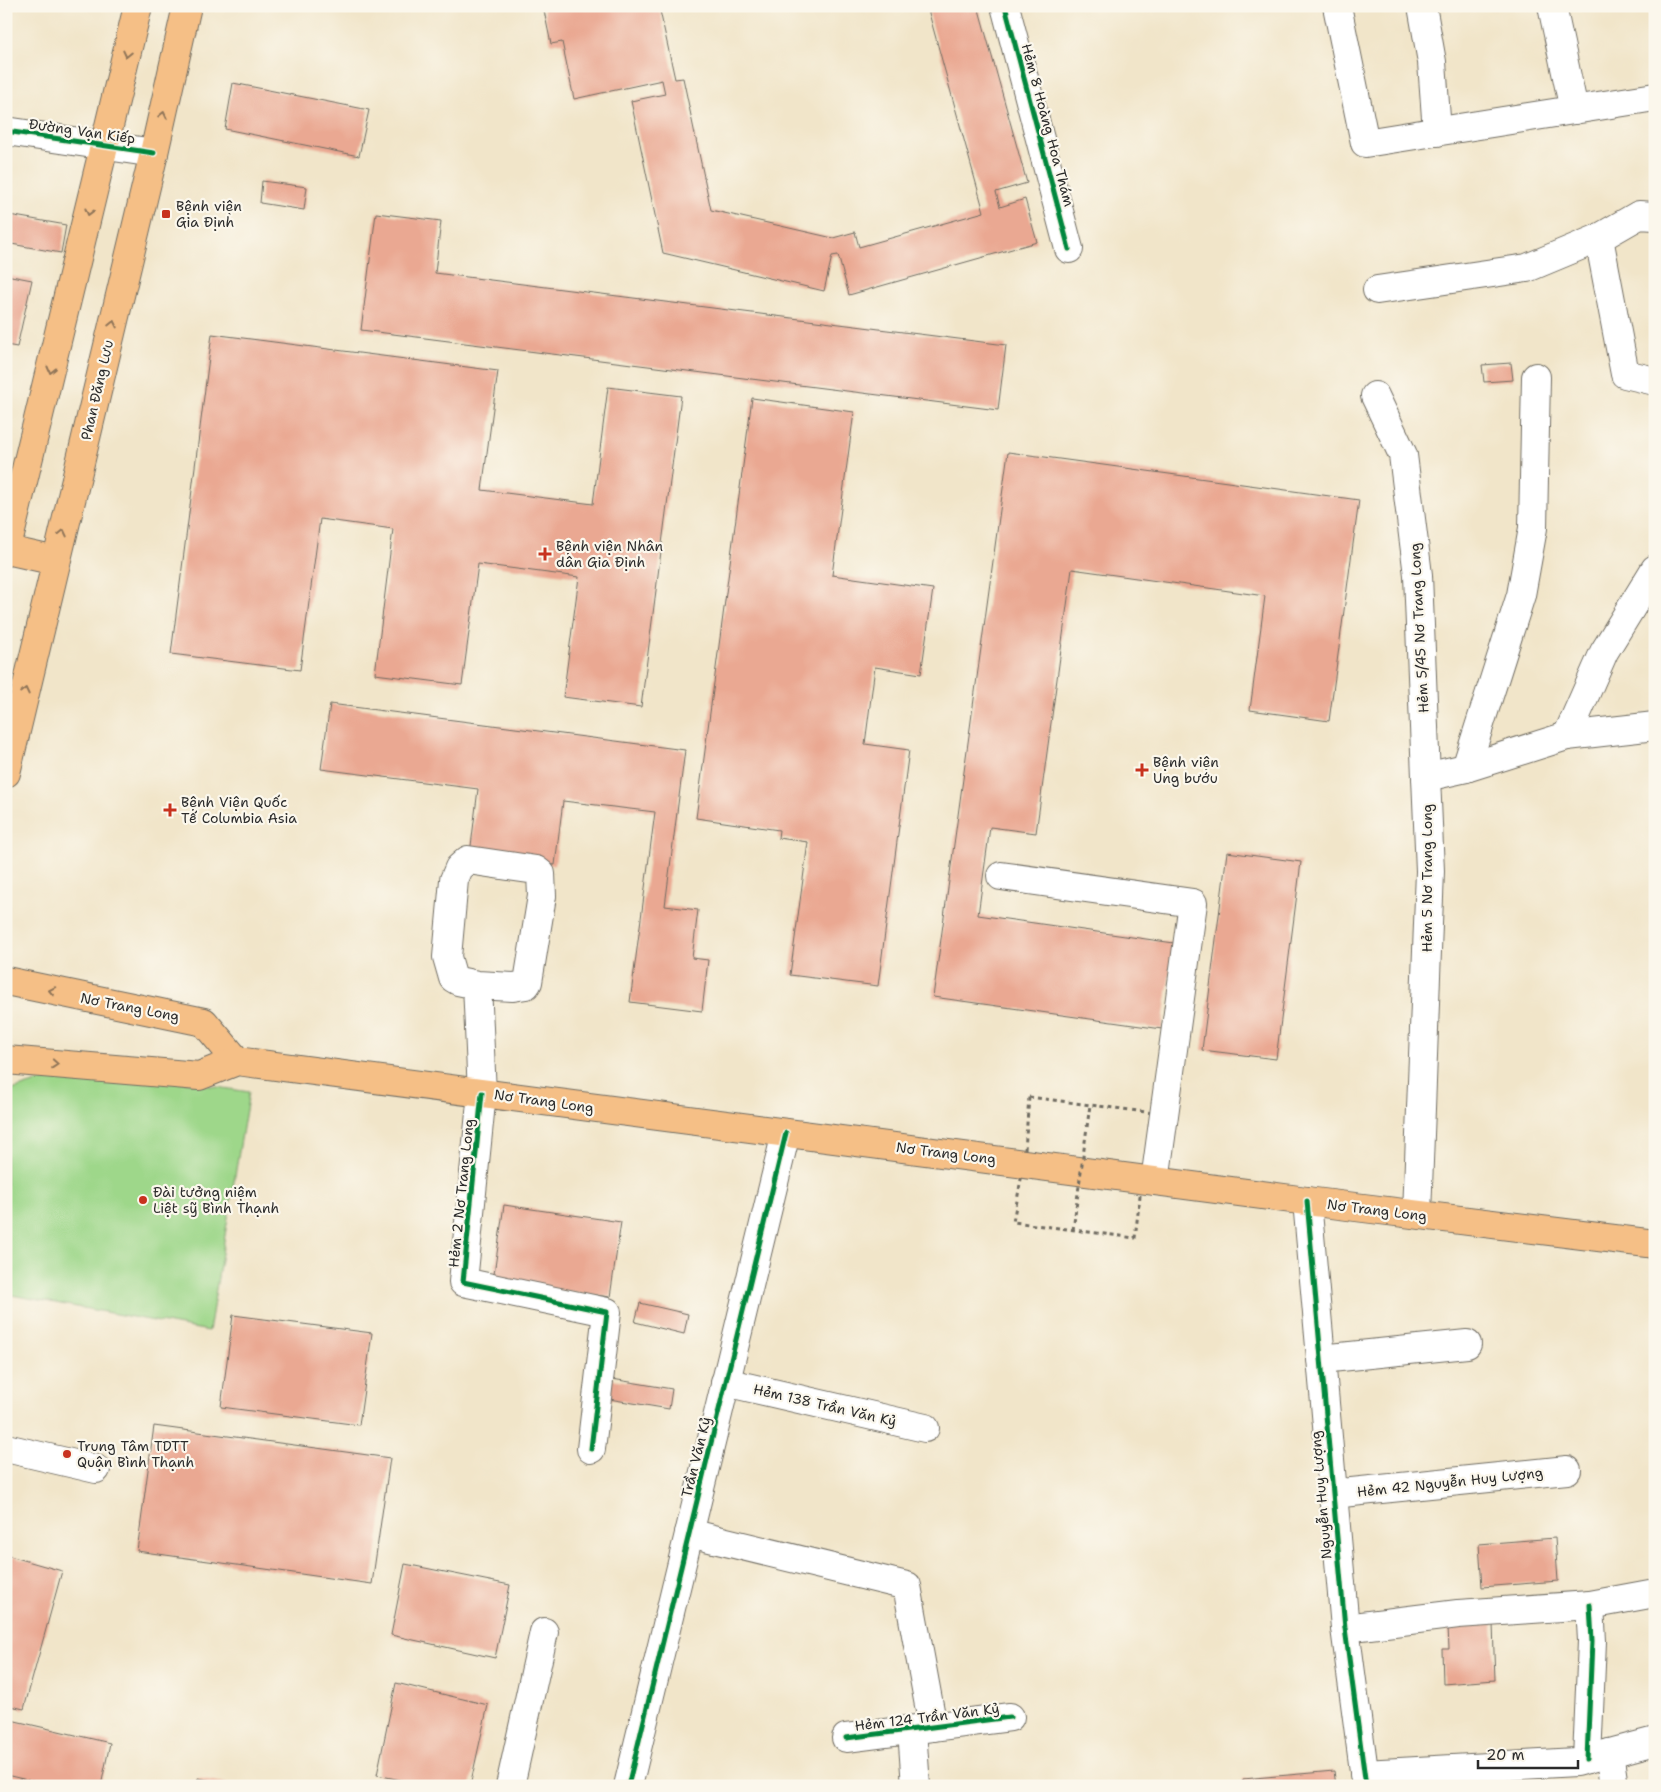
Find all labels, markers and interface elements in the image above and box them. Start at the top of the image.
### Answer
street label: Hẻm 8 Hoàng Hoa Thám [1018,42,1078,208]
one-way arrow [122,49,133,58]
one-way arrow [157,111,167,120]
street label: Đường Vạn Kiếp [28,115,137,147]
place label: Bệnh viện Gia Định [176,197,242,231]
one-way arrow [84,207,95,216]
marker: Bệnh viện Gia Định [160,208,172,220]
one-way arrow [107,320,118,329]
street label: Phan Đăng Lưu [77,338,117,442]
one-way arrow [46,365,57,374]
one-way arrow [57,529,68,538]
place label: Bệnh viện Nhân dân Gia Định [556,537,663,571]
street label: Hẻm 5/45 Nơ Trang Long [1406,542,1432,714]
marker: Bệnh viện Nhân dân Gia Định [538,547,552,561]
one-way arrow [19,687,30,696]
place label: Bệnh viện Ung bướu [1153,753,1219,787]
marker: Bệnh viện Ung bướu [1135,763,1149,777]
place label: Bệnh Viện Quốc Tế Columbia Asia [181,793,297,827]
marker: Bệnh Viện Quốc Tế Columbia Asia [163,803,177,817]
street label: Hẻm 5 Nơ Trang Long [1418,804,1436,952]
one-way arrow [48,986,57,997]
street label: Nơ Trang Long [79,989,181,1025]
one-way arrow [51,1058,59,1069]
street label: Nơ Trang Long [493,1085,595,1117]
street label: Hẻm 2 Nơ Trang Long [444,1118,478,1268]
street label: Nơ Trang Long [895,1138,997,1168]
place label: Đài tưởng niệm Liệt sỹ Bình Thạnh [153,1183,279,1217]
marker: Đài tưởng niệm Liệt sỹ Bình Thạnh [137,1194,149,1206]
street label: Nơ Trang Long [1326,1195,1428,1225]
street label: Hẻm 138 Trần Văn Kỷ [752,1380,898,1430]
street label: Trần Văn Kỷ [677,1415,715,1499]
street label: Nguyễn Huy Lượng [1306,1430,1336,1560]
place label: Trung Tâm TDTT Quận Bình Thạnh [77,1437,194,1471]
marker: Trung Tâm TDTT Quận Bình Thạnh [61,1448,73,1460]
street label: Hẻm 42 Nguyễn Huy Lượng [1356,1463,1544,1501]
street label: Hẻm 124 Trần Văn Kỷ [854,1699,1000,1735]
scale bar [1478,1737,1578,1769]
text: 20 m [1486,1745,1525,1765]

